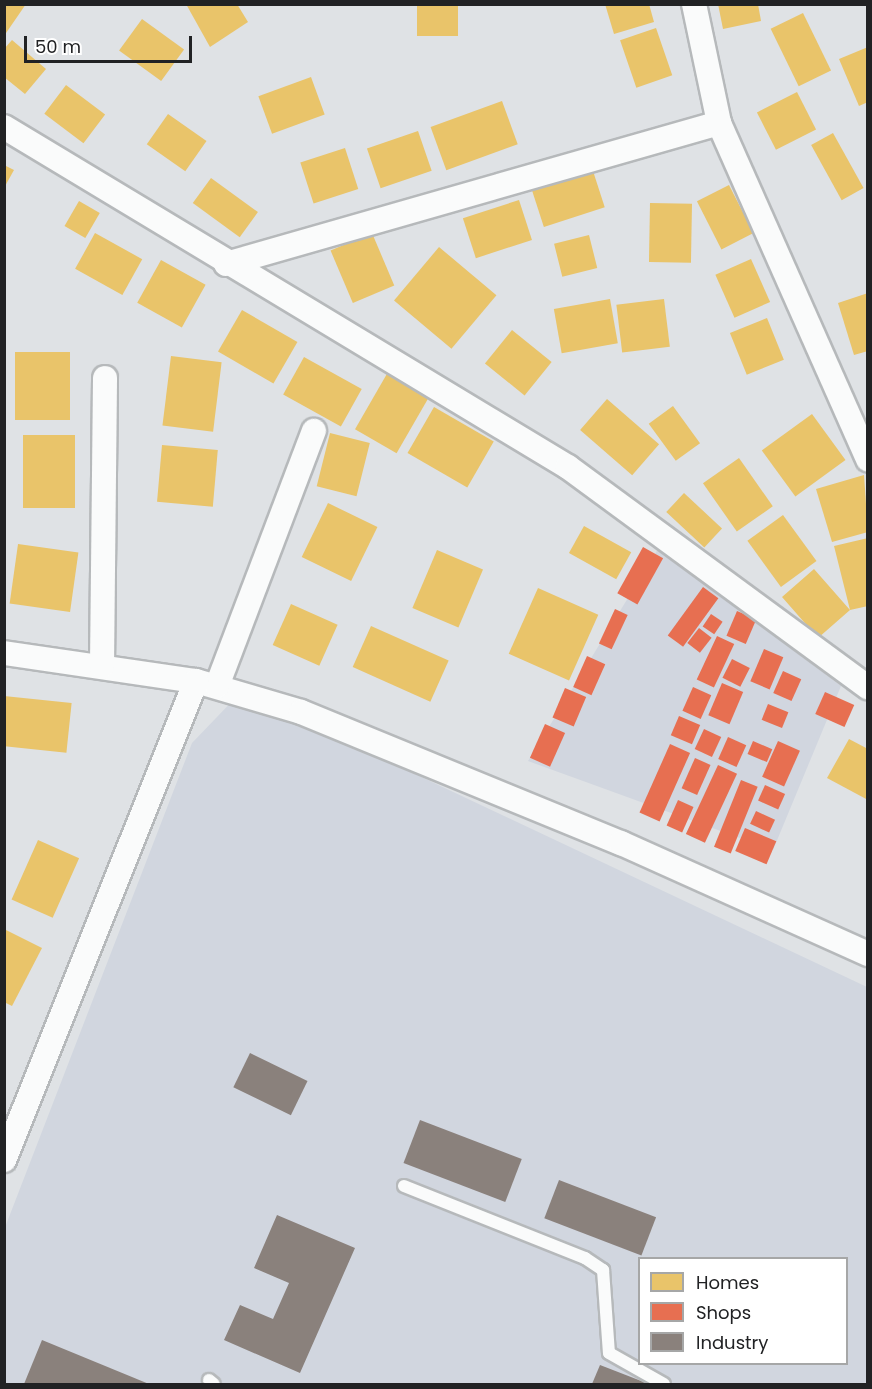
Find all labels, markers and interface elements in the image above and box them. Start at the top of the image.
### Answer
scale bar [27,24,195,62]
text: 50 m [35,34,81,59]
legend [638,1257,848,1365]
text: Homes [696,1270,759,1295]
text: Shops [696,1300,751,1325]
text: Industry [696,1330,768,1355]

